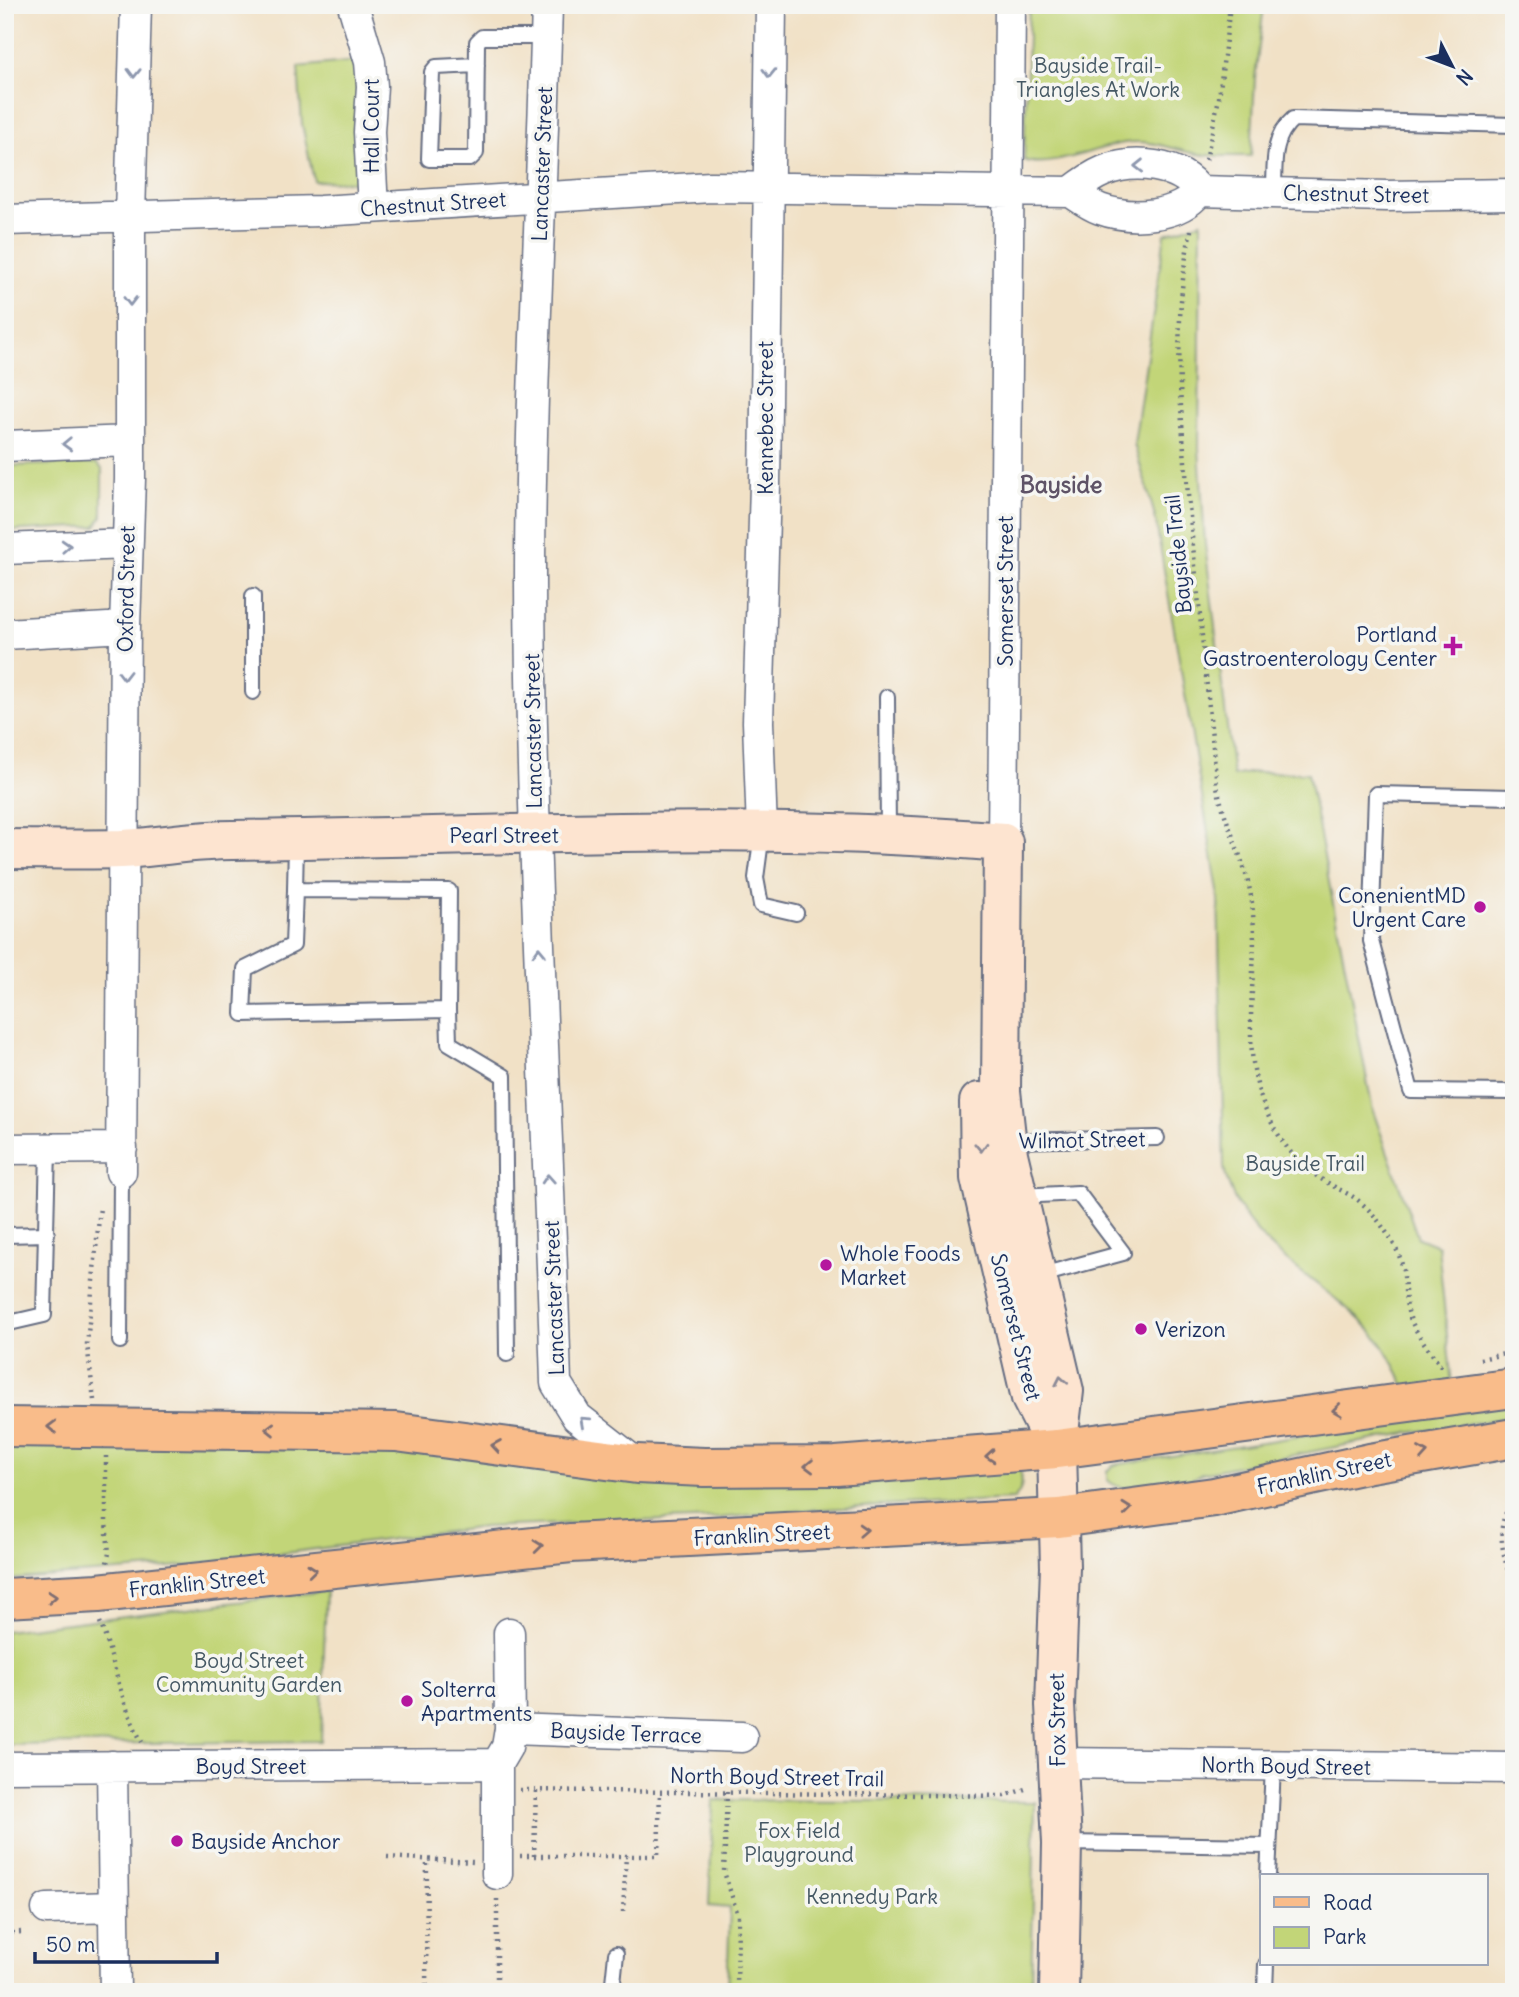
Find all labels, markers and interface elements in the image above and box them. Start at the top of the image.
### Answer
north arrow [1418,32,1488,102]
park label: Bayside Trail- Triangles At Work [1016,52,1180,103]
text: N [1451,64,1478,90]
one-way arrow [126,69,142,79]
one-way arrow [761,69,777,79]
street label: Hall Court [358,79,385,173]
street label: Lancaster Street [526,86,558,242]
one-way arrow [1133,159,1144,174]
street label: Chestnut Street [1283,179,1429,209]
street label: Chestnut Street [359,185,507,223]
one-way arrow [122,296,137,307]
street label: Kennebec Street [752,341,779,495]
one-way arrow [62,436,73,451]
district label: Bayside [1020,470,1102,499]
street label: Bayside Trail [1158,493,1198,615]
street label: Somerset Street [992,516,1019,666]
street label: Oxford Street [111,525,141,653]
one-way arrow [61,539,72,554]
place label: Portland Gastroenterology Center [1203,621,1437,672]
marker: Portland Gastroenterology Center [1443,636,1463,656]
street label: Lancaster Street [518,653,548,809]
one-way arrow [116,671,132,681]
street label: Pearl Street [449,822,559,849]
place label: ConenientMD Urgent Care [1338,882,1466,933]
marker: ConenientMD Urgent Care [1472,899,1488,915]
one-way arrow [531,946,546,957]
street label: Wilmot Street [1018,1125,1146,1155]
one-way arrow [973,1142,988,1153]
park label: Bayside Trail [1245,1150,1365,1177]
one-way arrow [541,1173,556,1184]
street label: Lancaster Street [538,1220,570,1376]
place label: Whole Foods Market [840,1240,961,1291]
street label: Somerset Street [985,1251,1047,1403]
marker: Whole Foods Market [818,1257,834,1273]
place label: Verizon [1155,1316,1226,1343]
marker: Verizon [1133,1321,1149,1337]
one-way arrow [1055,1375,1070,1387]
one-way arrow [1331,1402,1343,1417]
one-way arrow [579,1417,592,1429]
one-way arrow [47,1419,57,1435]
one-way arrow [264,1421,275,1437]
one-way arrow [490,1439,502,1454]
street label: Franklin Street [1254,1446,1394,1500]
one-way arrow [1417,1446,1428,1461]
one-way arrow [984,1448,995,1463]
one-way arrow [804,1458,814,1474]
one-way arrow [1122,1502,1133,1517]
street label: Franklin Street [693,1518,831,1552]
one-way arrow [858,1523,869,1538]
one-way arrow [532,1539,544,1554]
street label: Franklin Street [128,1562,266,1604]
one-way arrow [306,1562,317,1577]
one-way arrow [46,1590,57,1605]
park label: Boyd Street Community Garden [156,1647,342,1698]
street label: Fox Street [1043,1673,1071,1767]
place label: Solterra Apartments [421,1676,532,1727]
marker: Solterra Apartments [399,1693,415,1709]
street label: Bayside Terrace [550,1717,702,1749]
street label: North Boyd Street [1201,1751,1371,1781]
street label: Boyd Street [196,1753,306,1780]
street label: North Boyd Street Trail [670,1762,884,1792]
park label: Fox Field Playground [744,1817,854,1868]
place label: Bayside Anchor [191,1828,341,1855]
marker: Bayside Anchor [169,1833,185,1849]
legend [1260,1874,1488,1966]
park label: Kennedy Park [806,1883,938,1910]
text: Road [1323,1889,1372,1916]
scale bar [35,1920,217,1964]
text: Park [1323,1923,1366,1950]
text: 50 m [46,1931,95,1958]

